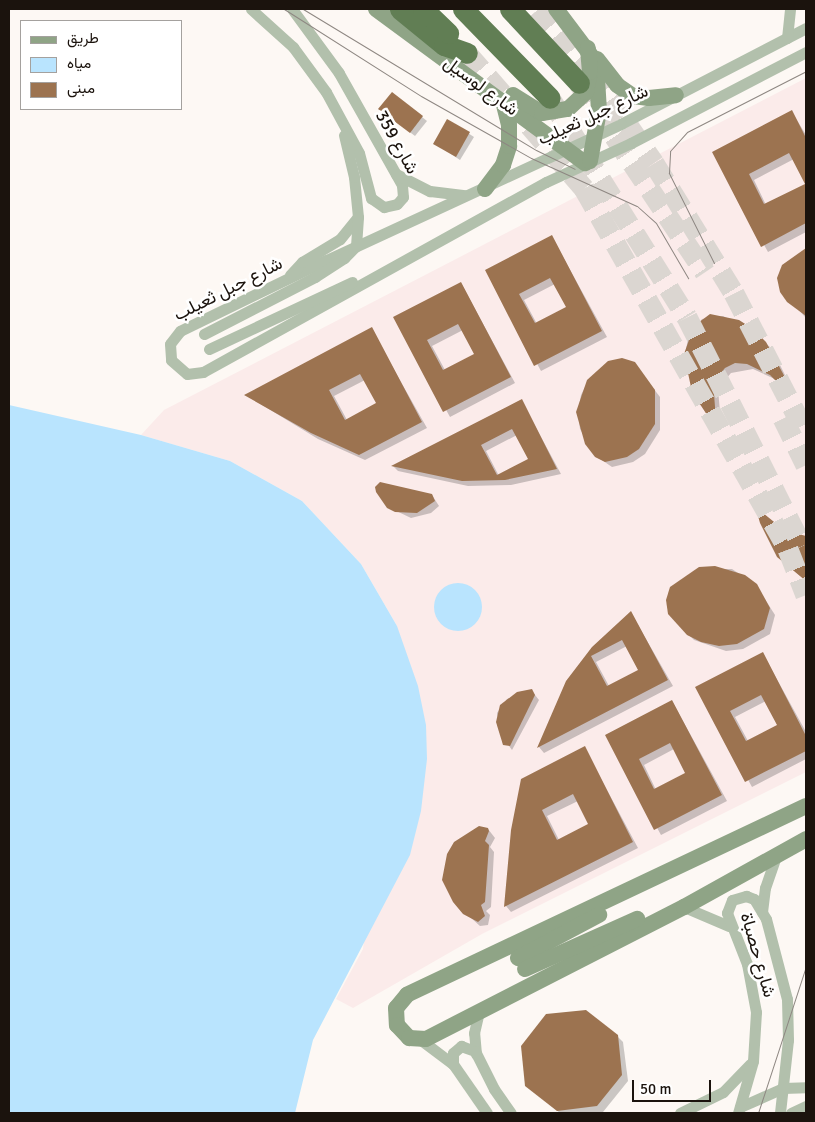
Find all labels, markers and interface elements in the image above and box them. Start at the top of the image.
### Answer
legend [20,20,182,110]
text: طريق [67,29,99,47]
street label: شارع لوسيل [440,52,522,120]
text: مياه [67,54,91,72]
text: مبنى [67,79,95,97]
street label: شارع جبل ثعيلب [534,80,652,150]
street label: شارع 359 [371,106,423,178]
street label: شارع جبل ثعيلب [170,252,286,326]
street label: شارع حصباة [736,910,780,1000]
scale bar [635,1070,714,1102]
text: 50 m [640,1080,671,1098]

